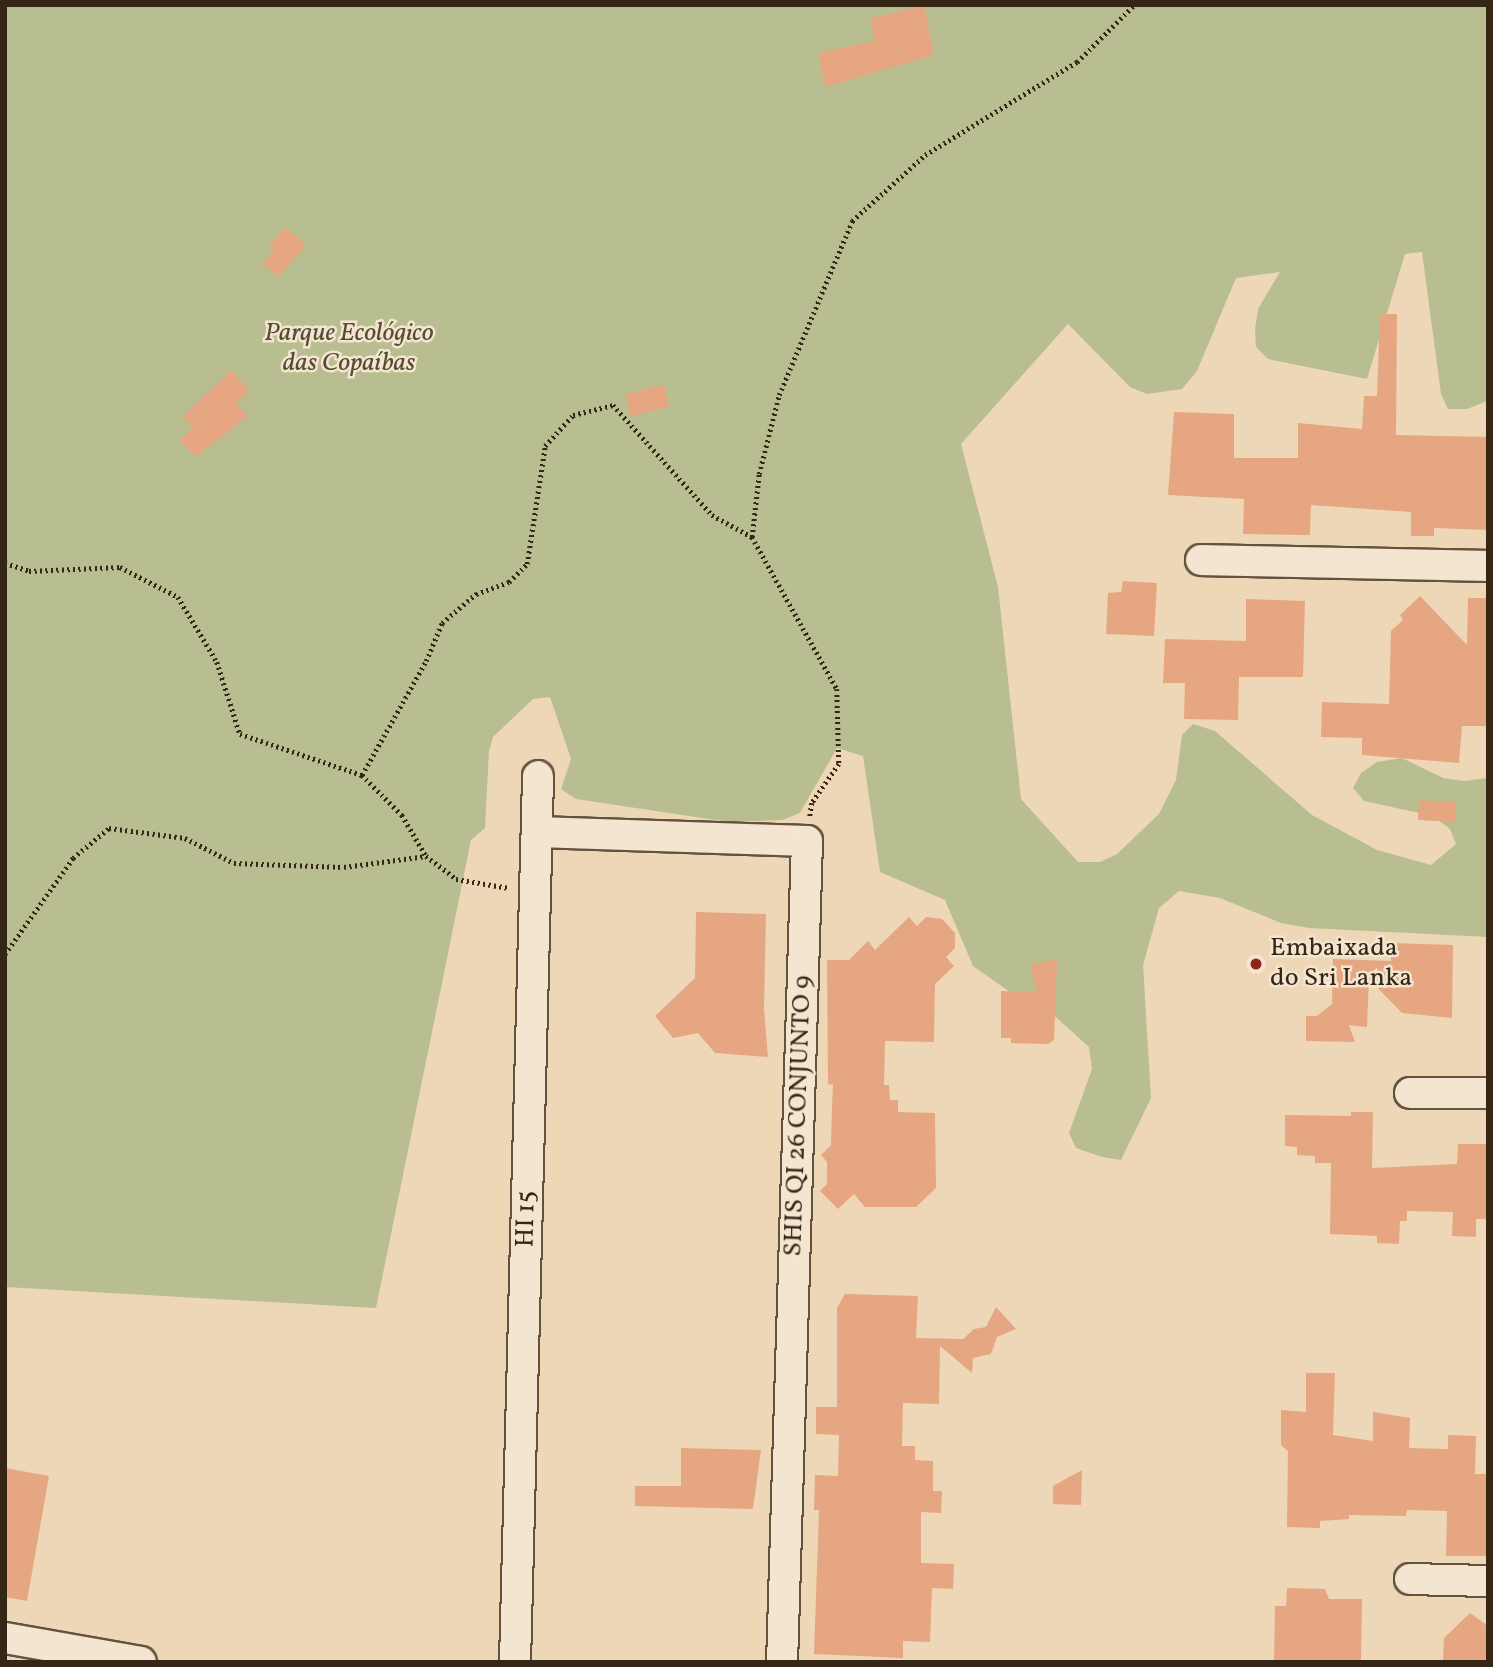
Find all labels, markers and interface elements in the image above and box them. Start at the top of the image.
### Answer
park label: Parque Ecológico das Copaíbas [264,318,434,380]
place label: Embaixada do Sri Lanka [1270,933,1412,995]
marker: Embaixada do Sri Lanka [1248,956,1264,972]
street label: SHIS QI 26 CONJUNTO 9 [779,975,819,1257]
street label: HI 15 [511,1190,543,1248]

